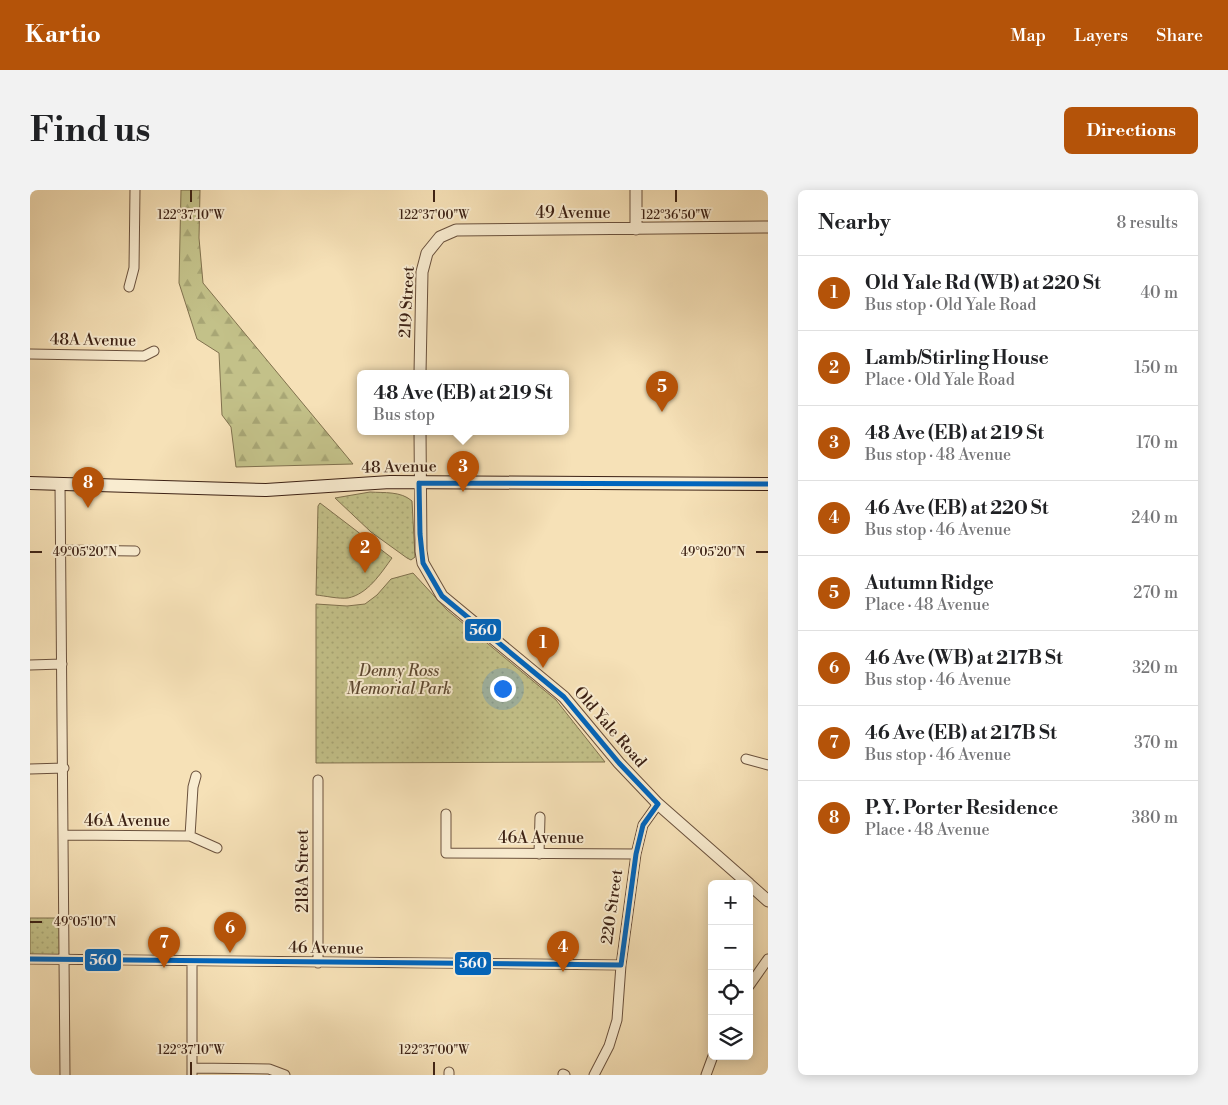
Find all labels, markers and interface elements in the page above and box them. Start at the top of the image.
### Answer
text: Kartio [25,20,101,50]
text: Map [1011,24,1046,47]
text: Layers [1074,24,1128,47]
text: Share [1156,24,1203,47]
button: Directions [1064,107,1198,154]
text: Find us [30,109,150,152]
street label: 49 Avenue [535,203,611,223]
text: 122°37'10"W [158,208,226,223]
text: 122°37'00"W [399,208,470,223]
text: 122°36'50"W [641,208,712,223]
text: Nearby [818,210,891,236]
text: 8 results [1116,213,1178,233]
street label: 219 Street [395,265,419,339]
text: Old Yale Rd (WB) at 220 St [865,271,1101,295]
text: 1 [830,283,838,303]
text: 40 m [1141,283,1178,303]
text: Bus stop · Old Yale Road [865,295,1036,315]
street label: 48A Avenue [50,329,136,351]
text: Lamb/Stirling House [865,346,1049,370]
text: 2 [829,358,839,378]
text: 150 m [1134,358,1178,378]
popup [357,370,569,435]
text: Place · Old Yale Road [865,370,1015,390]
pin: 5 [646,371,678,412]
text: 48 Ave (EB) at 219 St [373,381,553,405]
text: Bus stop [373,405,435,425]
text: 48 Ave (EB) at 219 St [865,421,1044,445]
text: 3 [829,433,839,453]
text: 170 m [1136,433,1178,453]
text: Bus stop · 48 Avenue [865,445,1011,465]
pin: 3 [447,451,479,492]
street label: 48 Avenue [361,456,437,478]
pin: 8 [72,467,104,508]
text: 46 Ave (EB) at 220 St [865,496,1049,520]
text: 4 [829,508,839,528]
text: 240 m [1131,508,1178,528]
text: Bus stop · 46 Avenue [865,520,1011,540]
pin: 2 [349,532,381,573]
text: 49°05'20"N [53,545,117,560]
text: 49°05'20"N [681,545,745,560]
text: Autumn Ridge [865,571,994,595]
text: 5 [829,583,839,603]
text: 270 m [1133,583,1178,603]
text: Place · 48 Avenue [865,595,990,615]
line badge: 560 [464,618,502,642]
text: 560 [469,622,497,640]
pin: 1 [527,627,559,668]
text: 46 Ave (WB) at 217B St [865,646,1063,670]
text: 6 [829,658,839,678]
text: 320 m [1132,658,1178,678]
park label: Denny Ross Memorial Park [346,661,452,699]
text: Bus stop · 46 Avenue [865,670,1011,690]
your location [490,676,516,702]
street label: Old Yale Road [569,682,651,772]
text: 46 Ave (EB) at 217B St [865,721,1057,745]
text: 7 [829,733,839,753]
text: 370 m [1134,733,1178,753]
text: Bus stop · 46 Avenue [865,745,1011,765]
text: P.Y. Porter Residence [865,796,1058,820]
text: 8 [829,808,839,828]
text: 380 m [1131,808,1178,828]
street label: 46A Avenue [84,811,170,831]
text: Place · 48 Avenue [865,820,990,840]
street label: 46A Avenue [498,828,584,848]
street label: 218A Street [293,829,313,913]
street label: 220 Street [597,868,627,946]
map controls [708,880,753,1060]
button: + [708,880,753,925]
pin: 6 [214,912,246,953]
text: 49°05'10"N [54,915,116,930]
button: − [708,925,753,970]
pin: 7 [148,927,180,968]
pin: 4 [547,931,579,972]
street label: 46 Avenue [288,937,364,959]
line badge: 560 [84,948,122,972]
line badge: 560 [454,951,492,976]
text: 560 [89,952,117,970]
text: 560 [459,955,487,973]
button: locate [708,970,753,1015]
button: layers [708,1015,753,1060]
text: 122°37'10"W [158,1043,226,1058]
text: 122°37'00"W [399,1043,470,1058]

